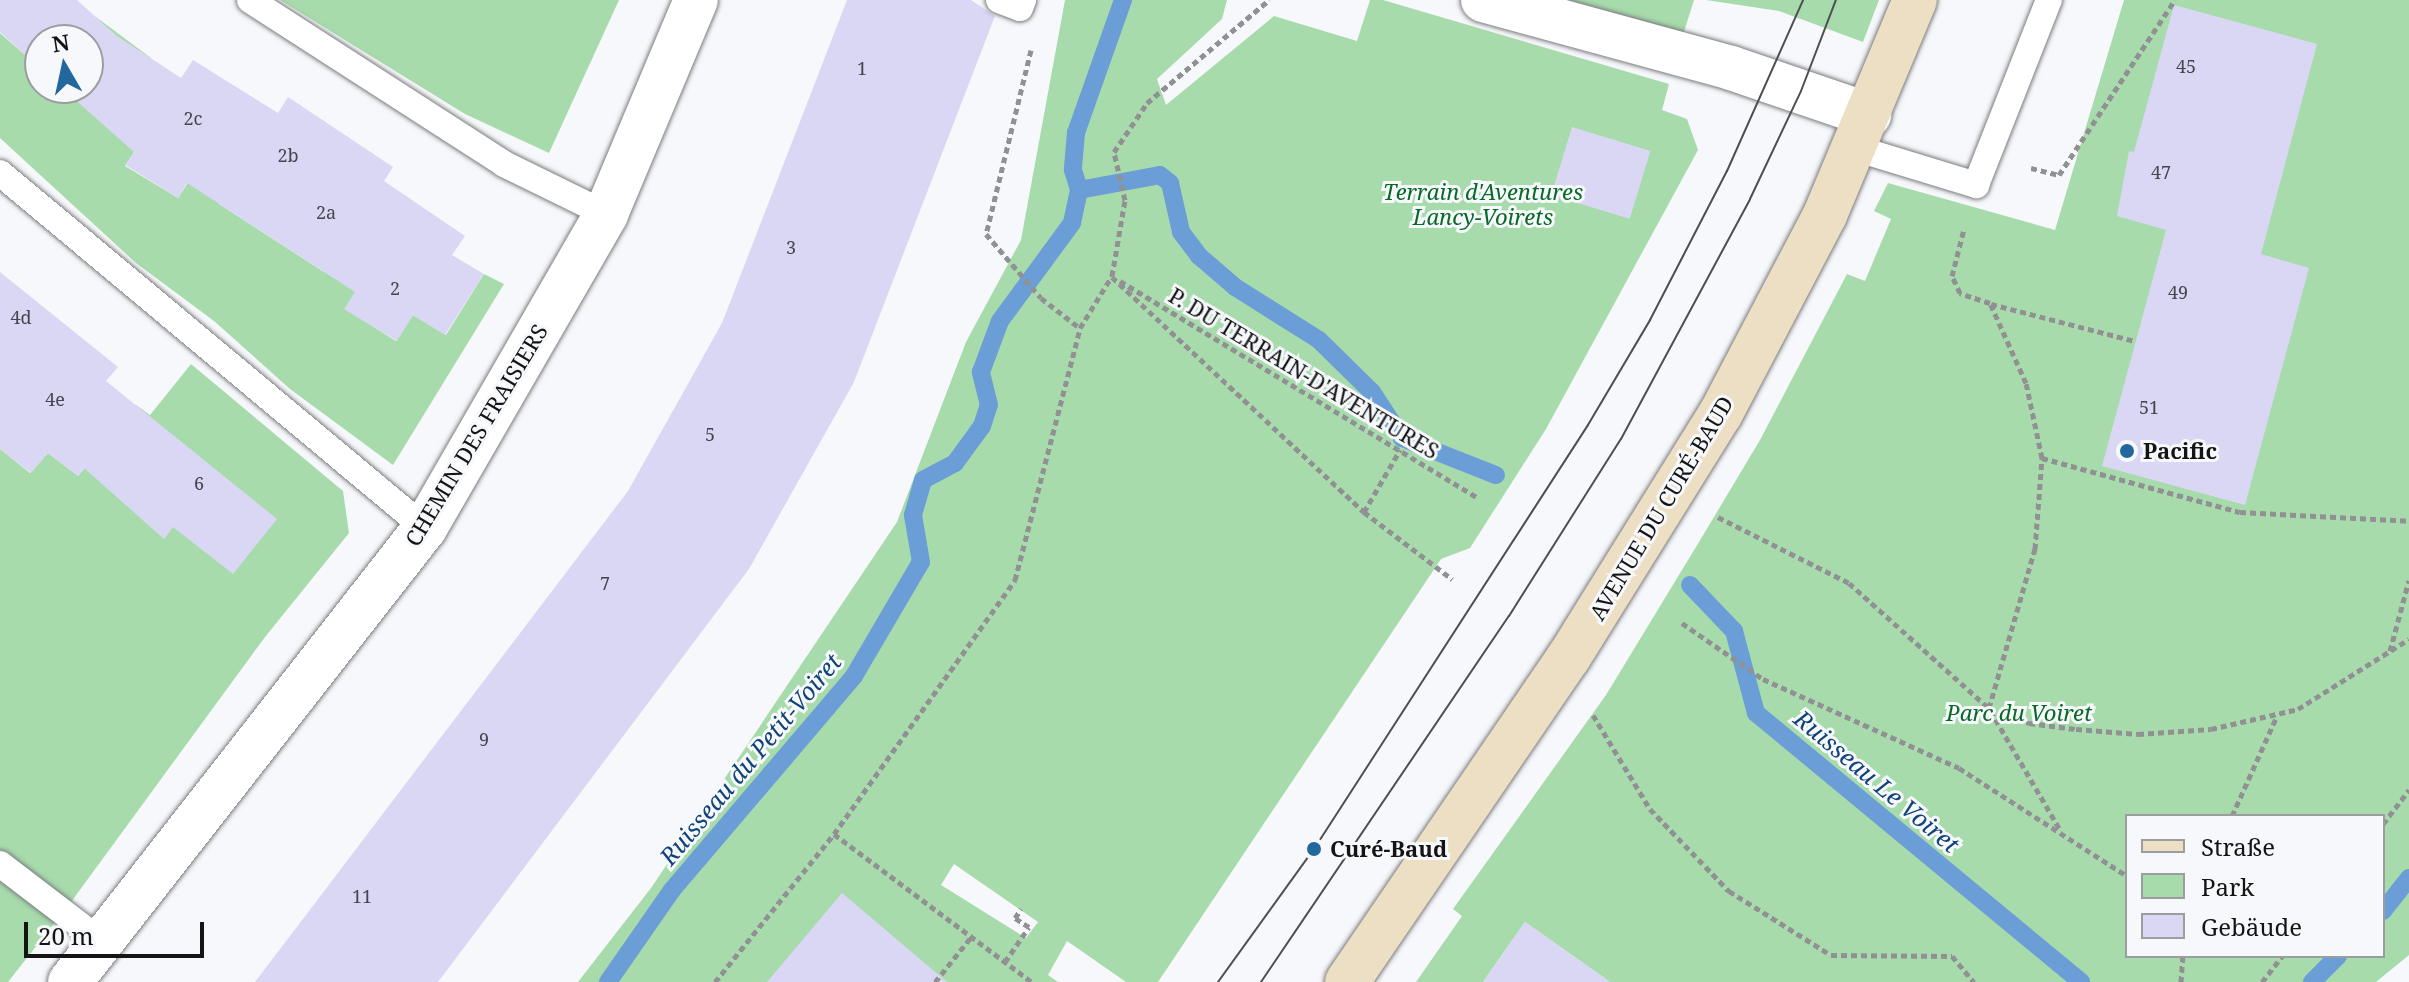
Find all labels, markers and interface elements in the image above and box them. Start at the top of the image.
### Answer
north arrow [24,24,104,104]
text: N [50,26,71,58]
house number: 45 [2176,55,2196,77]
house number: 1 [857,57,867,79]
house number: 2c [184,107,202,129]
house number: 2b [277,144,299,166]
house number: 47 [2151,161,2171,183]
park label: Terrain d'Aventures Lancy-Voirets [1383,178,1583,230]
house number: 2a [316,201,336,223]
house number: 3 [786,236,796,258]
house number: 2 [390,277,400,299]
house number: 49 [2168,281,2188,303]
street label: P. DU TERRAIN-D'AVENTURES [1164,282,1444,464]
house number: 4d [10,306,32,328]
street label: CHEMIN DES FRAISIERS [399,319,553,551]
house number: 4e [45,388,65,410]
street label: AVENUE DU CURÉ-BAUD [1584,391,1738,625]
house number: 51 [2139,396,2159,418]
house number: 5 [705,423,715,445]
place label: Pacific [2143,438,2217,464]
marker: Pacific [2118,442,2136,460]
house number: 6 [194,472,204,494]
house number: 7 [600,572,610,594]
water label: Ruisseau du Petit-Voiret [653,647,847,871]
park label: Parc du Voiret [1946,700,2092,726]
water label: Ruisseau Le Voiret [1789,704,1965,858]
house number: 9 [479,728,489,750]
legend [2125,814,2385,958]
text: Straße [2201,830,2275,863]
place label: Curé-Baud [1330,836,1447,862]
marker: Curé-Baud [1305,840,1323,858]
text: Park [2201,870,2254,903]
house number: 11 [352,885,372,907]
scale bar [28,906,208,956]
text: Gebäude [2201,910,2302,943]
text: 20 m [38,919,94,952]

